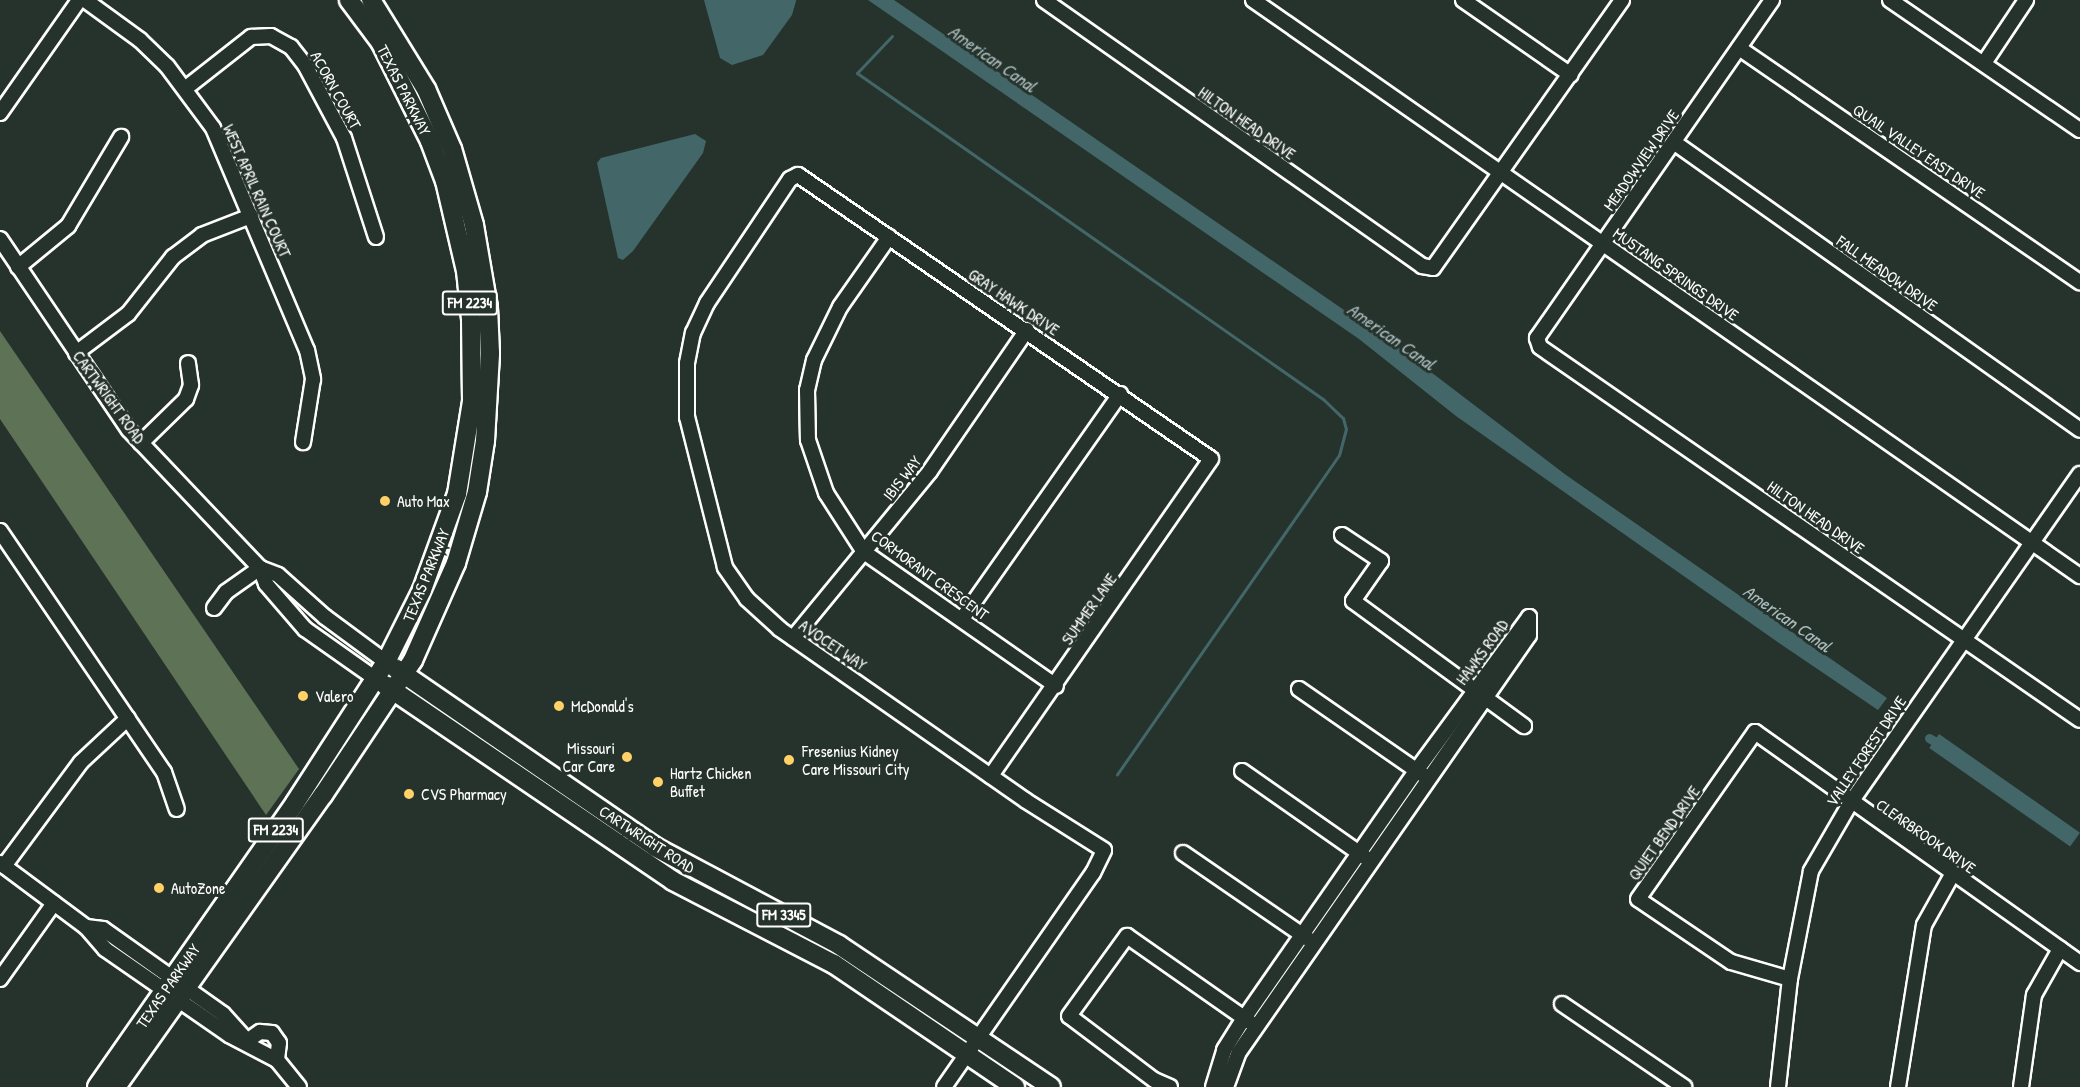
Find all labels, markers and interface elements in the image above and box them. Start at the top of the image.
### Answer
water label: American Canal [944,21,1040,97]
street label: TEXAS PARKWAY [373,42,435,138]
street label: ACORN COURT [307,48,365,132]
street label: HILTON HEAD DRIVE [1195,82,1299,164]
street label: QUAIL VALLEY EAST DRIVE [1849,100,1989,202]
street label: MEADOWVIEW DRIVE [1599,106,1683,214]
street label: WEST APRIL RAIN COURT [219,121,295,261]
street label: MUSTANG SPRINGS DRIVE [1610,223,1742,325]
street label: FALL MEADOW DRIVE [1833,231,1941,315]
street label: GRAY HAWK DRIVE [965,265,1063,339]
road number: FM 2234 [442,291,498,315]
water label: American Canal [1343,299,1439,375]
street label: CARTWRIGHT ROAD [69,347,149,447]
street label: IBIS WAY [879,452,925,504]
street label: HILTON HEAD DRIVE [1764,476,1868,558]
place label: Auto Max [397,491,450,511]
marker: Auto Max [378,494,392,508]
street label: TEXAS PARKWAY [399,526,453,624]
street label: CORMORANT CRESCENT [868,526,992,624]
street label: SUMMER LANE [1057,570,1121,648]
water label: American Canal [1739,581,1835,657]
street label: AVOCET WAY [796,615,870,675]
street label: HAWKS ROAD [1452,616,1512,688]
place label: Valero [315,686,353,706]
marker: Valero [296,689,310,703]
street label: VALLEY FOREST DRIVE [1822,692,1910,810]
place label: McDonald's [571,696,634,716]
marker: McDonald's [552,699,566,713]
place label: Missouri Car Care [563,738,615,776]
place label: Fresenius Kidney Care Missouri City [802,741,910,779]
marker: Missouri Car Care [620,750,634,764]
marker: Fresenius Kidney Care Missouri City [780,751,798,769]
place label: Hartz Chicken Buffet [670,763,751,801]
marker: Hartz Chicken Buffet [651,775,665,789]
street label: QUIET BEND DRIVE [1624,782,1704,884]
place label: CVS Pharmacy [421,784,507,804]
marker: CVS Pharmacy [402,787,416,801]
street label: CLEARBROOK DRIVE [1873,795,1979,877]
street label: CARTWRIGHT ROAD [596,801,698,877]
road number: FM 2234 [248,818,304,842]
place label: AutoZone [171,878,225,898]
marker: AutoZone [152,881,166,895]
road number: FM 3345 [756,903,812,927]
street label: TEXAS PARKWAY [132,940,204,1032]

